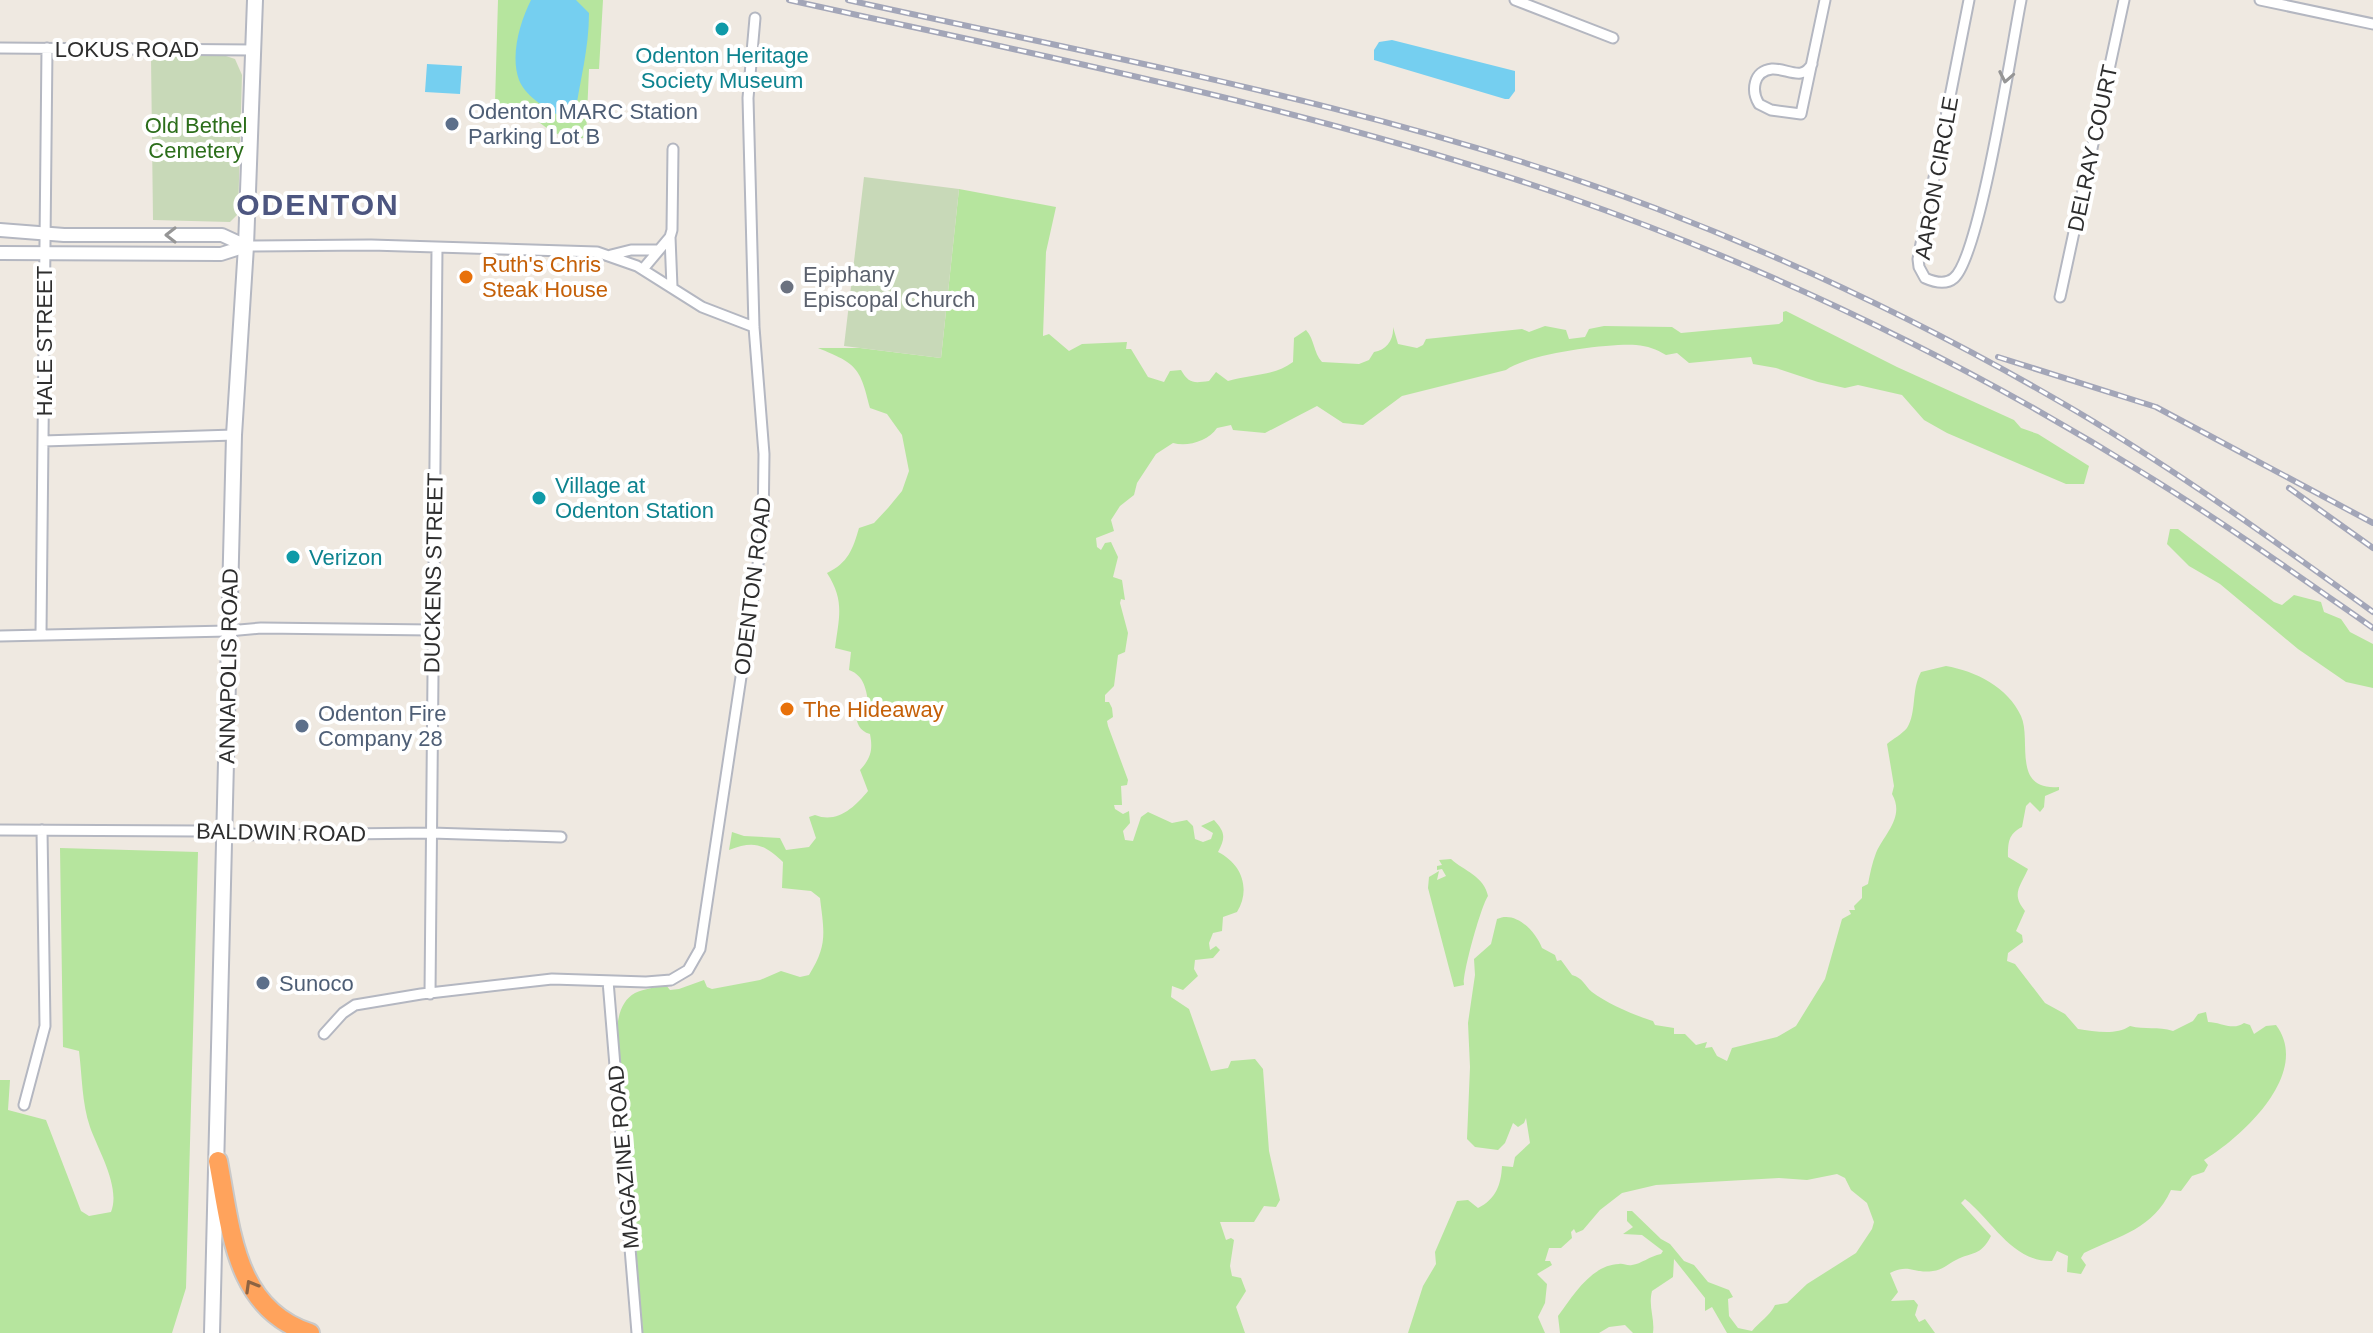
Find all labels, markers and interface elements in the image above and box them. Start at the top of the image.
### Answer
marker: Odenton Heritage Society Museum [713,20,731,38]
street label: LOKUS ROAD [55,37,199,62]
place label: Odenton Heritage Society Museum [635,43,809,93]
street label: DELRAY COURT [2063,62,2122,234]
one-way arrow [1999,70,2016,83]
street label: AARON CIRCLE [1910,95,1963,262]
place label: Odenton MARC Station Parking Lot B [468,99,698,149]
park label: Old Bethel Cemetery [145,113,247,163]
marker: Odenton MARC Station Parking Lot B [443,115,461,133]
district label: ODENTON [236,188,400,221]
one-way arrow [164,226,177,244]
place label: Ruth's Chris Steak House [482,252,608,302]
place label: Epiphany Episcopal Church [803,262,975,312]
street label: HALE STREET [32,266,57,416]
marker: Ruth's Chris Steak House [457,268,475,286]
marker: Epiphany Episcopal Church [778,278,796,296]
street label: DUCKENS STREET [419,473,448,673]
place label: Village at Odenton Station [555,473,714,523]
marker: Village at Odenton Station [530,489,548,507]
street label: ODENTON ROAD [729,496,776,677]
place label: Verizon [309,545,382,570]
marker: Verizon [284,548,302,566]
street label: ANNAPOLIS ROAD [214,568,243,764]
place label: The Hideaway [803,697,944,722]
marker: The Hideaway [778,700,796,718]
place label: Odenton Fire Company 28 [318,701,446,751]
marker: Odenton Fire Company 28 [293,717,311,735]
street label: BALDWIN ROAD [196,819,366,846]
place label: Sunoco [279,971,354,996]
marker: Sunoco [254,974,272,992]
street label: MAGAZINE ROAD [603,1064,644,1250]
one-way arrow [245,1280,260,1295]

